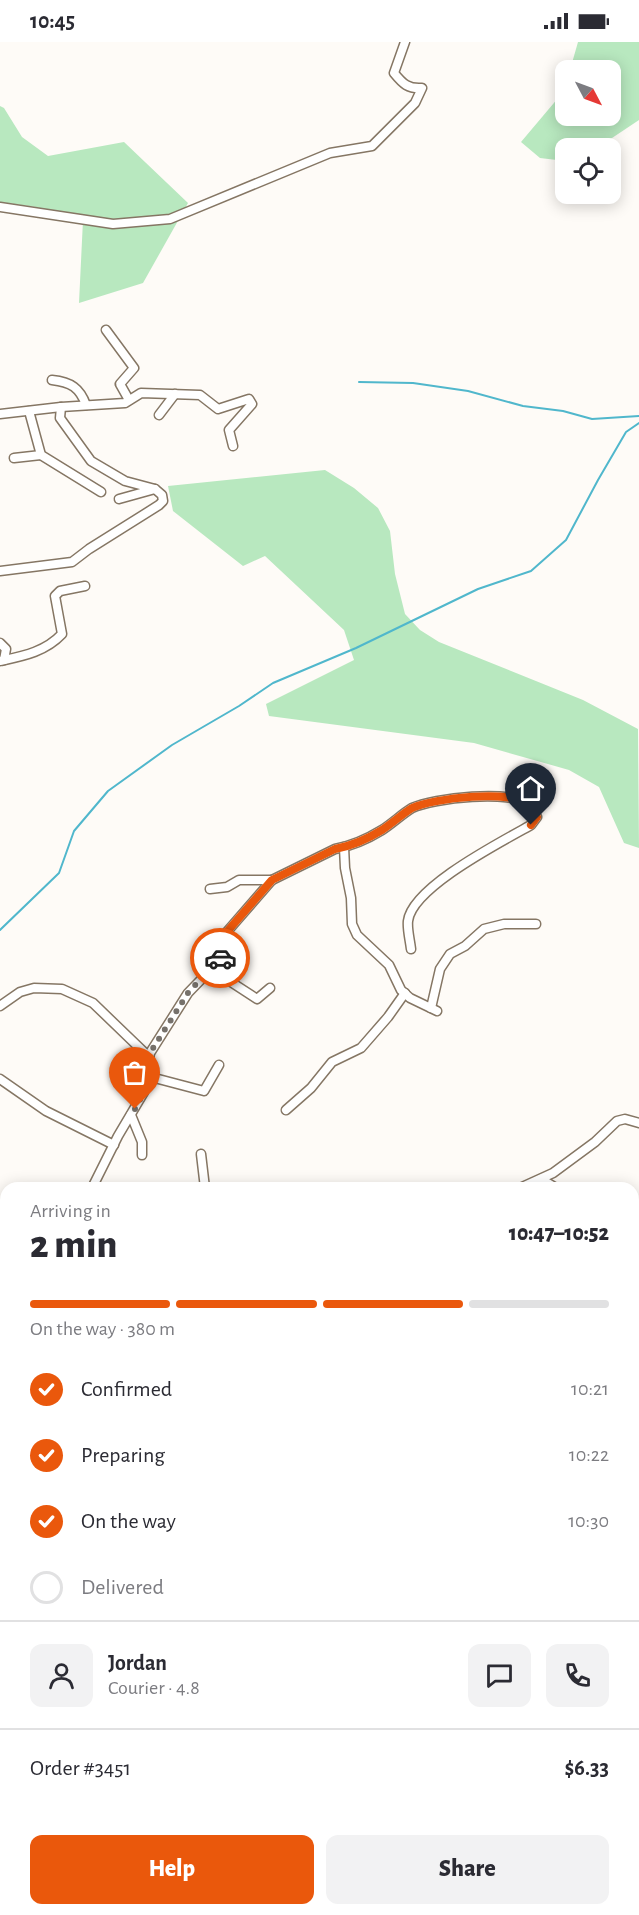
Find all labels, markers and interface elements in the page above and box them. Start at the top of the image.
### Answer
text: 10:45 [30,10,75,32]
north arrow [555,60,621,126]
map controls [555,60,621,204]
button: locate [555,138,621,204]
pin [505,763,556,825]
icon: home [514,772,547,805]
courier [190,928,250,988]
icon: car [204,942,237,975]
pin [109,1047,160,1109]
icon: bag [118,1056,151,1089]
text: Arriving in [30,1201,111,1221]
text: 10:47–10:52 [509,1222,609,1244]
text: 2 min [30,1226,117,1265]
text: On the way · 380 m [30,1319,175,1339]
icon: check [30,1373,63,1406]
text: Confirmed [81,1378,172,1400]
text: 10:21 [571,1379,609,1399]
icon: check [30,1439,63,1472]
text: Preparing [81,1444,165,1466]
text: 10:22 [569,1445,609,1465]
icon: check [30,1505,63,1538]
text: On the way [81,1510,176,1532]
text: 10:30 [568,1511,609,1531]
text: Delivered [81,1576,164,1598]
button: person [30,1644,93,1707]
button: chat [468,1644,531,1707]
button: phone [546,1644,609,1707]
text: Jordan [108,1652,167,1674]
text: Courier · 4.8 [108,1678,200,1698]
text: Order #3451 [30,1757,131,1779]
text: $6.33 [564,1757,609,1779]
button: Help [30,1835,314,1904]
button: Share [326,1835,609,1904]

